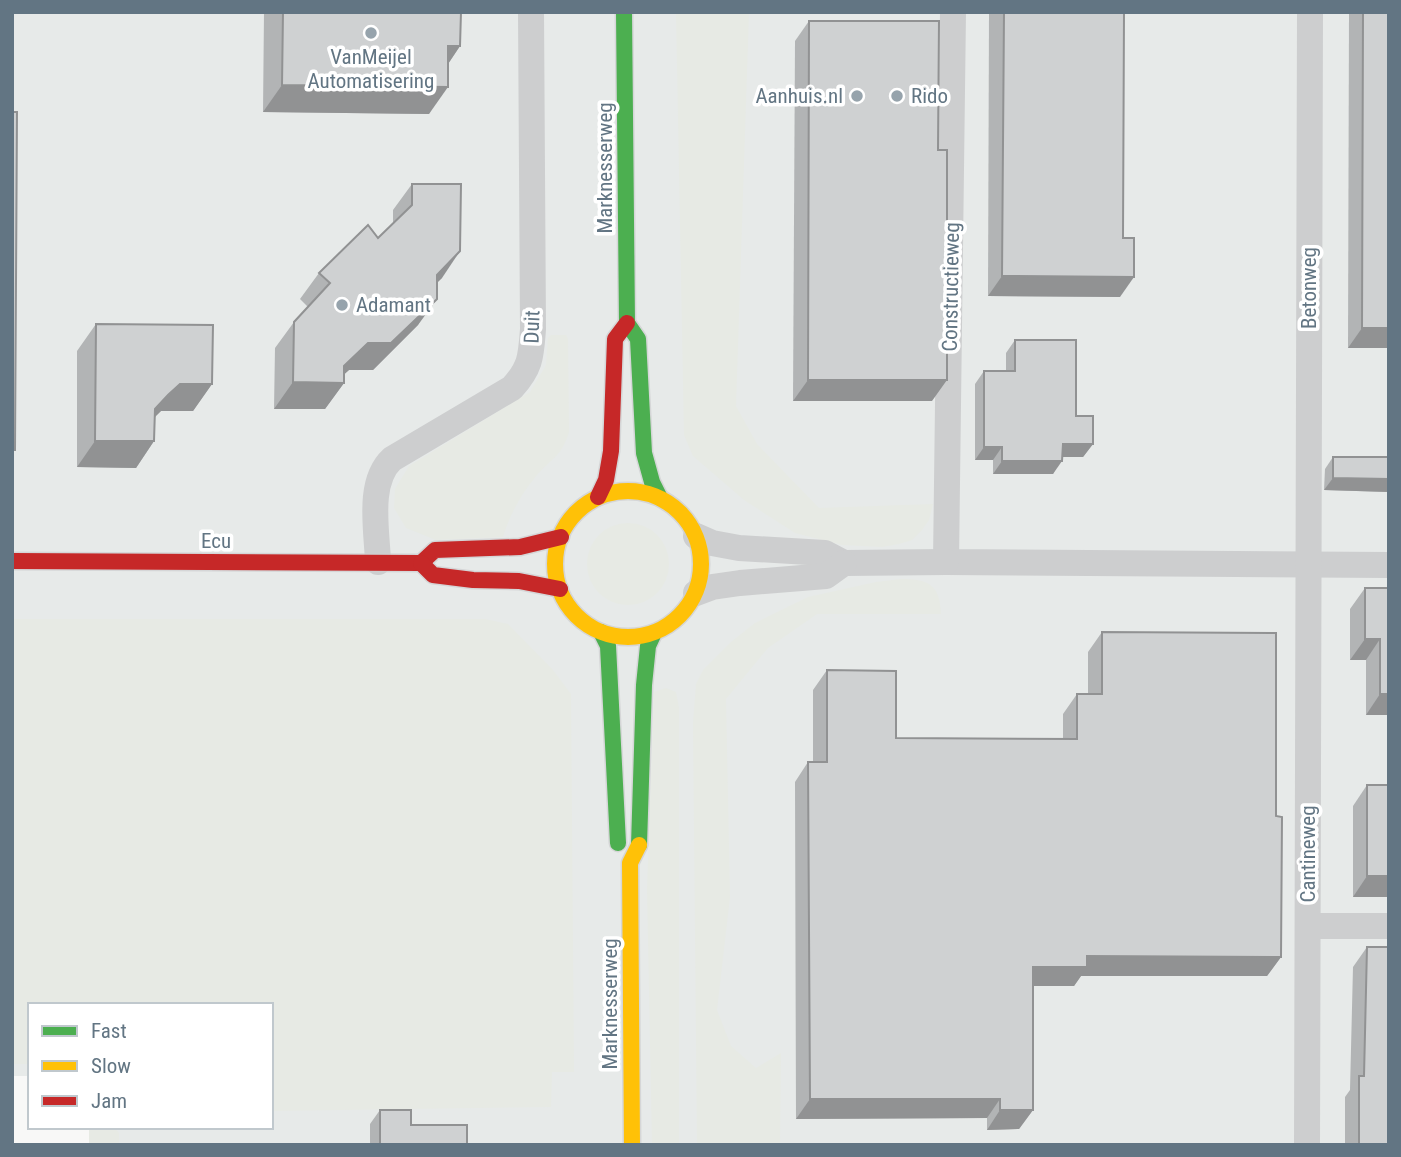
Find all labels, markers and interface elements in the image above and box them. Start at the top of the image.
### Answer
marker: VanMeijel Automatisering [363,25,379,41]
place label: VanMeijel Automatisering [308,45,434,93]
place label: Aanhuis.nl [755,84,843,108]
place label: Rido [911,84,948,108]
marker: Aanhuis.nl [849,88,865,104]
marker: Rido [889,88,905,104]
street label: Marknesserweg [593,102,617,234]
street label: Constructieweg [938,222,964,352]
street label: Betonweg [1297,247,1321,329]
place label: Adamant [356,293,431,317]
marker: Adamant [334,297,350,313]
street label: Duit [519,310,545,344]
street label: Ecu [201,529,231,553]
street label: Cantineweg [1296,805,1320,903]
street label: Marknesserweg [598,938,622,1070]
legend [28,1003,273,1129]
text: Fast [91,1019,127,1043]
text: Slow [91,1054,131,1078]
text: Jam [91,1089,127,1113]

